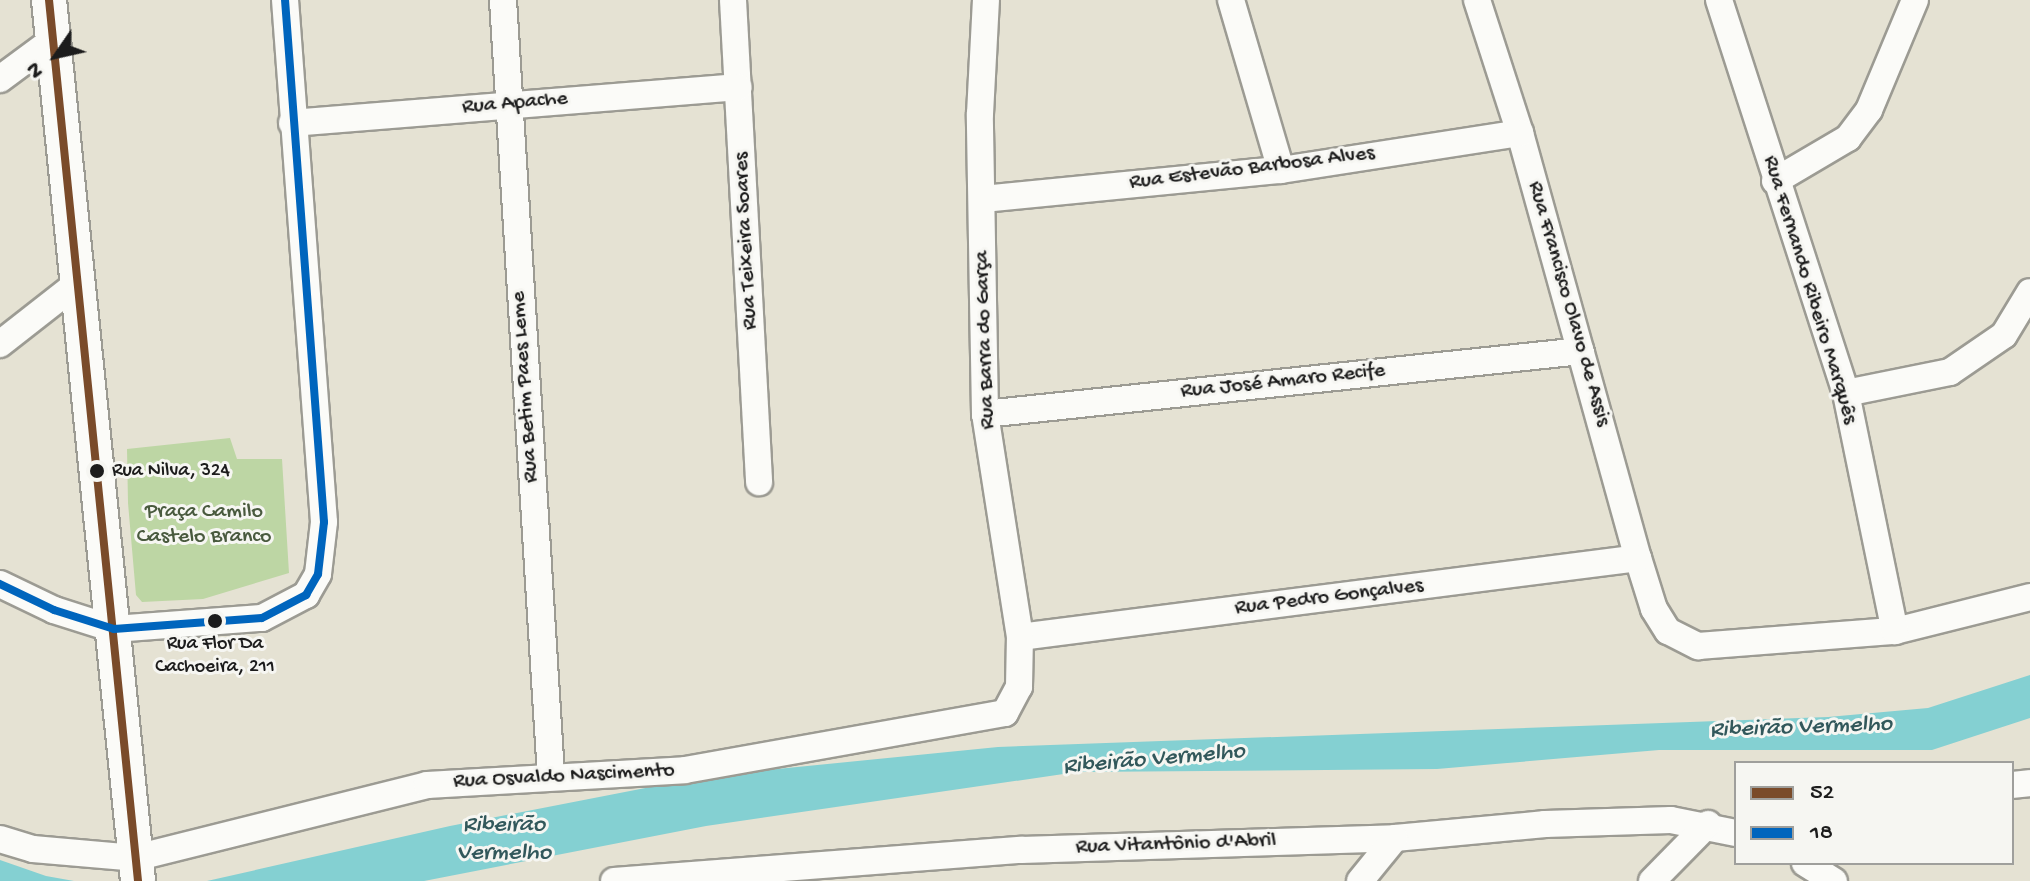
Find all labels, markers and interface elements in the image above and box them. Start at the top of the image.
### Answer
north arrow [16,16,96,96]
text: N [21,56,51,83]
street label: Rua Apache [461,86,569,122]
street label: Rua Estevão Barbosa Alves [1128,141,1376,197]
street label: Rua Teixeira Soares [729,152,765,330]
street label: Rua Fernando Ribeiro Marquês [1756,153,1862,427]
street label: Rua Francisco Olavo de Assis [1520,178,1616,430]
street label: Rua Barra do Garça [970,250,1002,430]
street label: Rua Betim Paes Leme [506,290,546,484]
street label: Rua José Amaro Recife [1179,358,1387,406]
place label: Rua Nilva, 324 [112,459,230,483]
marker: Rua Nilva, 324 [89,463,105,479]
park label: Praça Camilo Castelo Branco [137,499,271,550]
street label: Rua Pedro Gonçalves [1233,573,1425,623]
marker: Rua Flor Da Cachoeira, 211 [207,613,223,629]
place label: Rua Flor Da Cachoeira, 211 [155,632,275,679]
water label: Ribeirão Vermelho [1709,710,1893,746]
water label: Ribeirão Vermelho [1062,738,1246,782]
street label: Rua Osvaldo Nascimento [453,758,675,796]
legend [1734,761,2014,865]
text: 52 [1810,779,1834,808]
water label: Ribeirão Vermelho [457,812,551,868]
text: 18 [1810,819,1833,848]
street label: Rua Vitantônio d'Abril [1075,828,1277,862]

